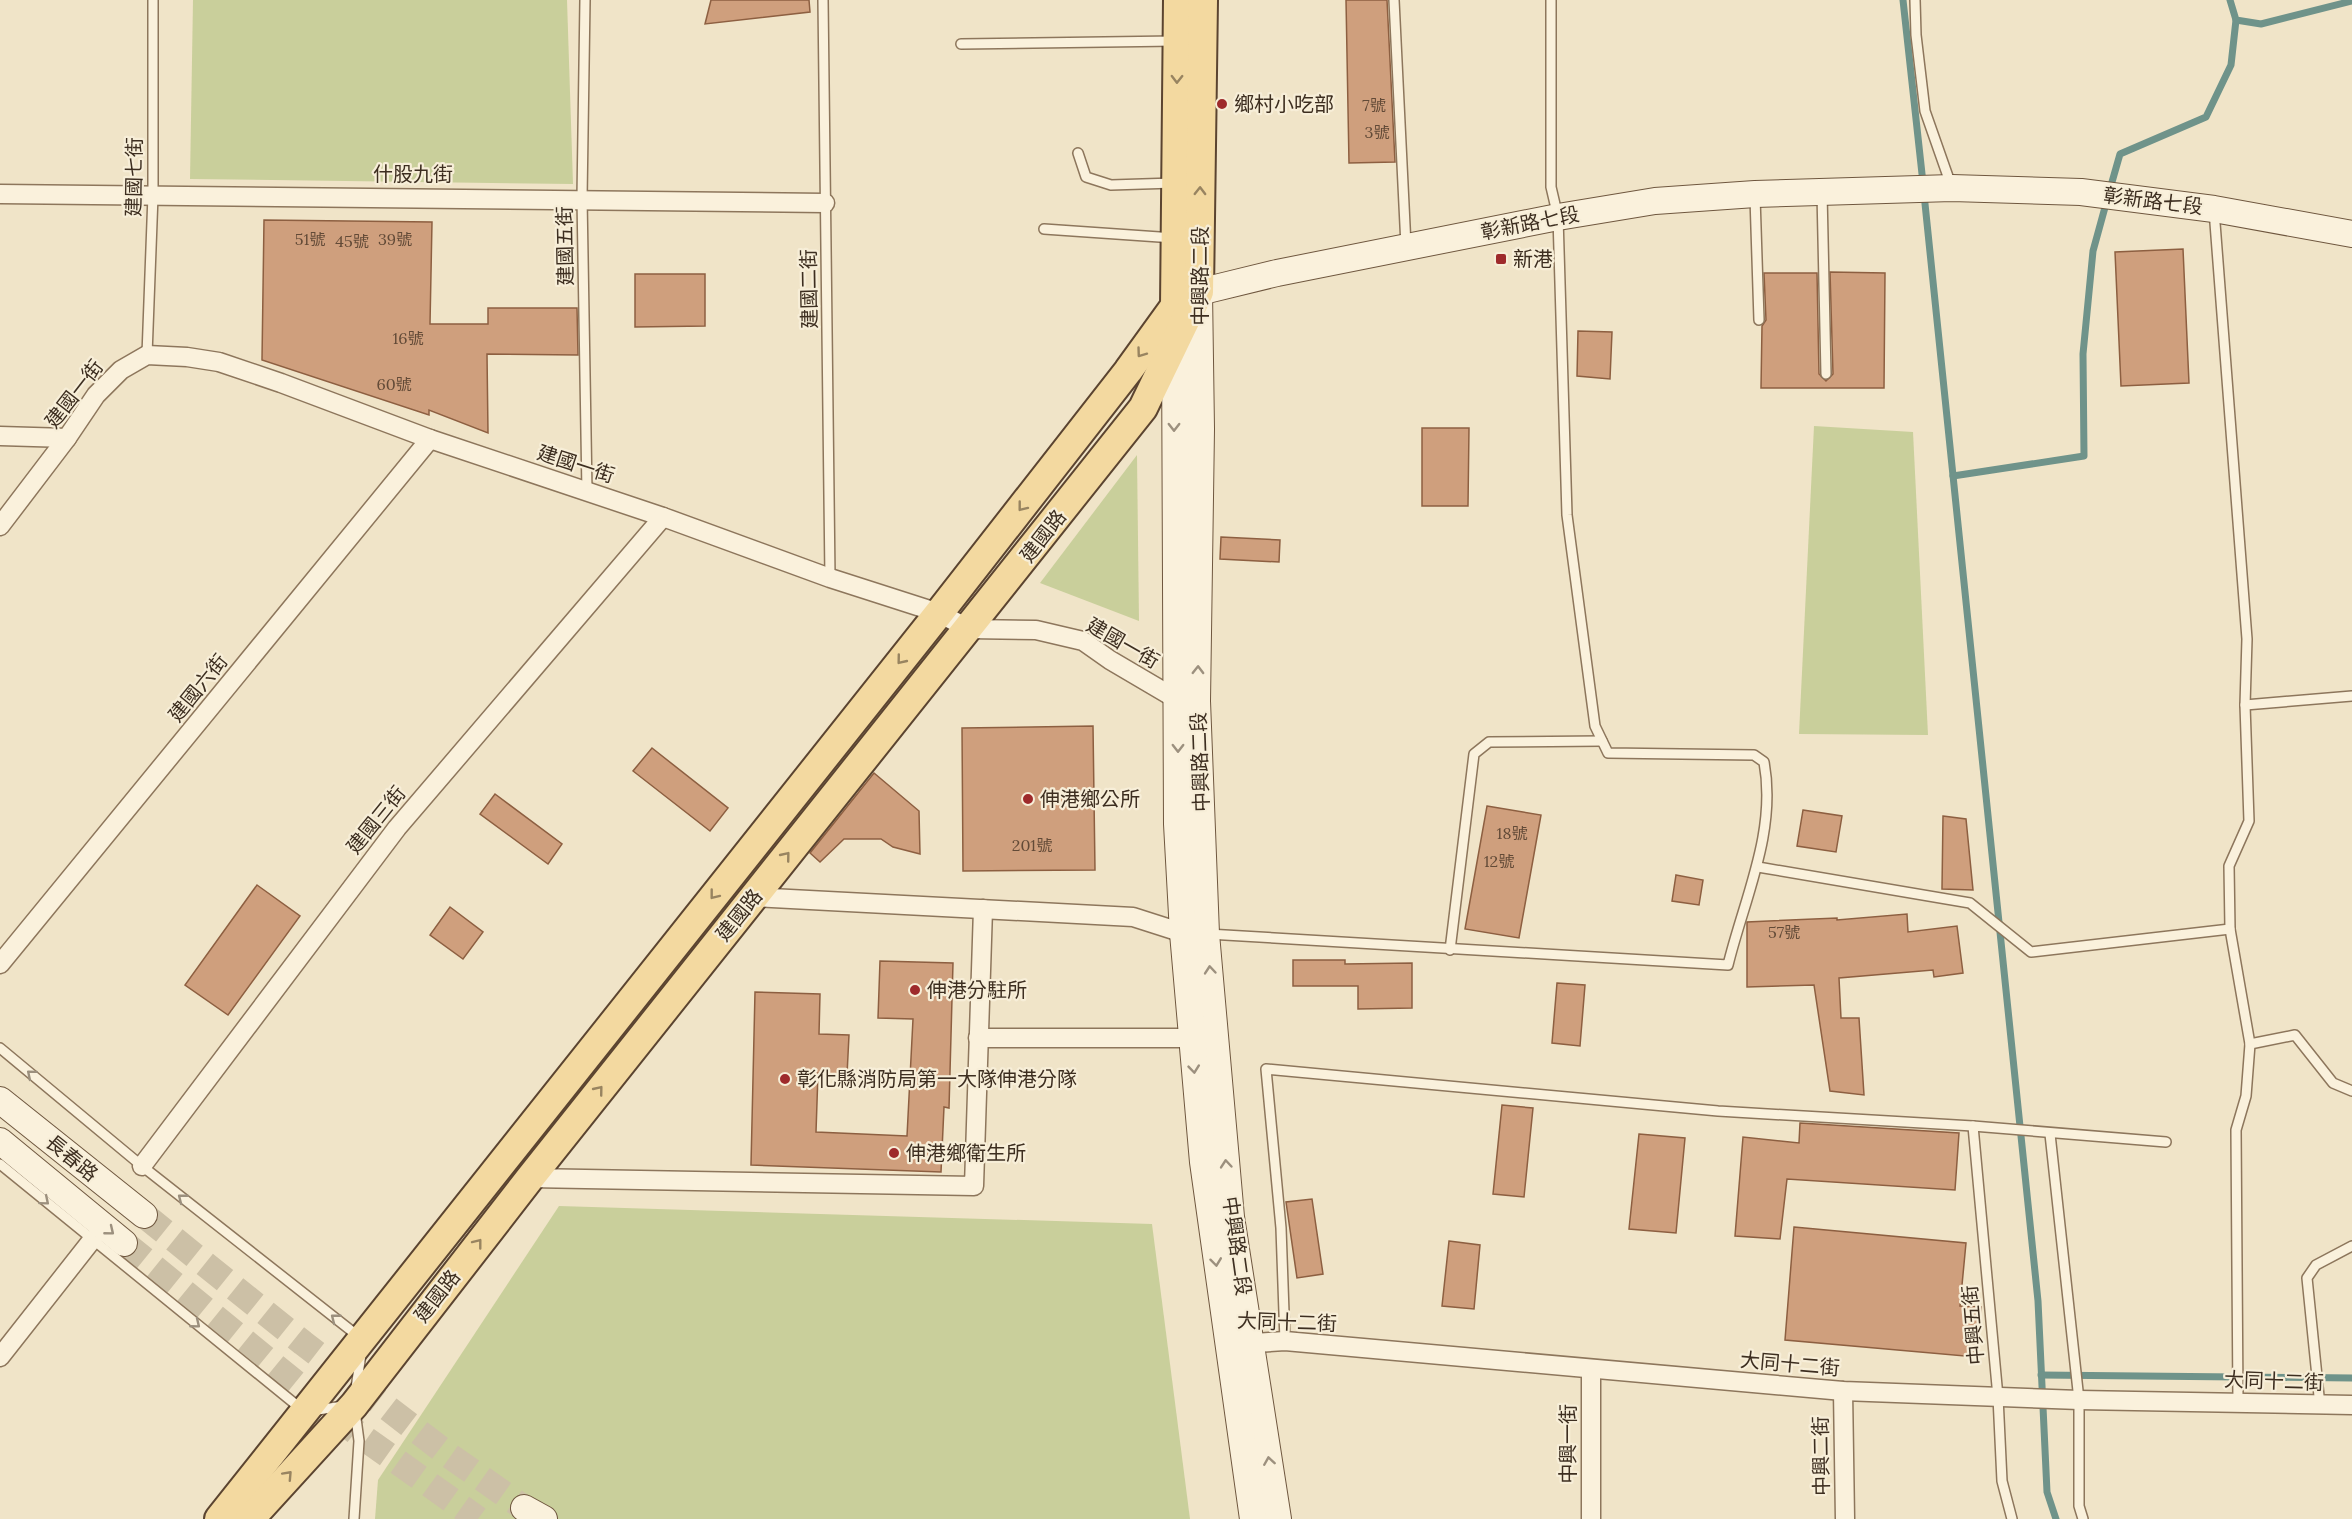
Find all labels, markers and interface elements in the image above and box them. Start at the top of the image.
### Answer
one-way arrow [1171,75,1183,84]
place label: 鄉村小吃部 [1234,91,1334,116]
house number: 7號 [1362,95,1386,115]
marker: 鄉村小吃部 [1215,97,1229,111]
house number: 3號 [1365,122,1389,142]
street label: 建國七街 [120,137,147,217]
street label: 什股九街 [373,161,453,186]
street label: 彰新路七段 [2102,182,2204,219]
one-way arrow [1193,187,1206,196]
street label: 彰新路七段 [1478,201,1581,244]
street label: 建國五街 [551,206,578,286]
street label: 中興路二段 [1187,226,1212,326]
house number: 51號 [295,229,325,249]
house number: 39號 [378,229,412,249]
house number: 45號 [335,231,369,251]
place label: 新港 [1513,246,1553,271]
street label: 建國二街 [795,249,822,329]
marker: 新港 [1494,252,1508,266]
house number: 16號 [392,328,424,348]
one-way arrow [1137,347,1148,358]
street label: 建國一街 [39,354,108,433]
house number: 60號 [376,374,412,394]
one-way arrow [1168,423,1180,432]
street label: 建國一街 [534,439,618,488]
one-way arrow [1018,501,1029,512]
street label: 建國路 [1014,504,1071,567]
street label: 建國一街 [1082,612,1164,673]
street label: 建國六街 [163,649,232,727]
one-way arrow [897,654,908,665]
one-way arrow [1191,666,1204,675]
street label: 中興路二段 [1185,712,1214,812]
one-way arrow [1172,744,1184,753]
street label: 建國三街 [341,781,410,859]
place label: 伸港鄉公所 [1040,786,1140,811]
marker: 伸港鄉公所 [1021,792,1035,806]
house number: 18號 [1497,823,1527,843]
house number: 201號 [1012,835,1052,855]
house number: 12號 [1484,851,1514,871]
one-way arrow [779,852,790,863]
street label: 建國路 [710,884,767,946]
one-way arrow [711,889,722,900]
house number: 57號 [1768,922,1800,942]
one-way arrow [1204,966,1217,975]
place label: 伸港分駐所 [927,977,1027,1002]
marker: 伸港分駐所 [908,983,922,997]
one-way arrow [1187,1064,1200,1073]
place label: 彰化縣消防局第一大隊伸港分隊 [797,1066,1077,1091]
one-way arrow [27,1071,38,1082]
marker: 彰化縣消防局第一大隊伸港分隊 [778,1072,792,1086]
one-way arrow [592,1086,603,1097]
street label: 長春路 [41,1129,103,1186]
place label: 伸港鄉衛生所 [906,1140,1026,1165]
marker: 伸港鄉衛生所 [887,1146,901,1160]
one-way arrow [1220,1160,1233,1169]
one-way arrow [38,1194,49,1205]
one-way arrow [178,1194,189,1205]
street label: 中興路二段 [1218,1195,1257,1297]
one-way arrow [103,1224,114,1235]
one-way arrow [471,1239,482,1250]
one-way arrow [1209,1258,1222,1267]
street label: 建國路 [408,1264,465,1327]
street label: 中興五街 [1957,1284,1988,1366]
street label: 大同十二街 [1237,1307,1337,1336]
one-way arrow [331,1315,342,1326]
one-way arrow [189,1317,200,1328]
street label: 大同十二街 [1739,1347,1841,1380]
street label: 大同十二街 [2224,1366,2324,1395]
street label: 中興一街 [1555,1404,1580,1484]
street label: 中興二街 [1807,1416,1834,1496]
one-way arrow [1264,1457,1276,1466]
one-way arrow [281,1471,292,1482]

